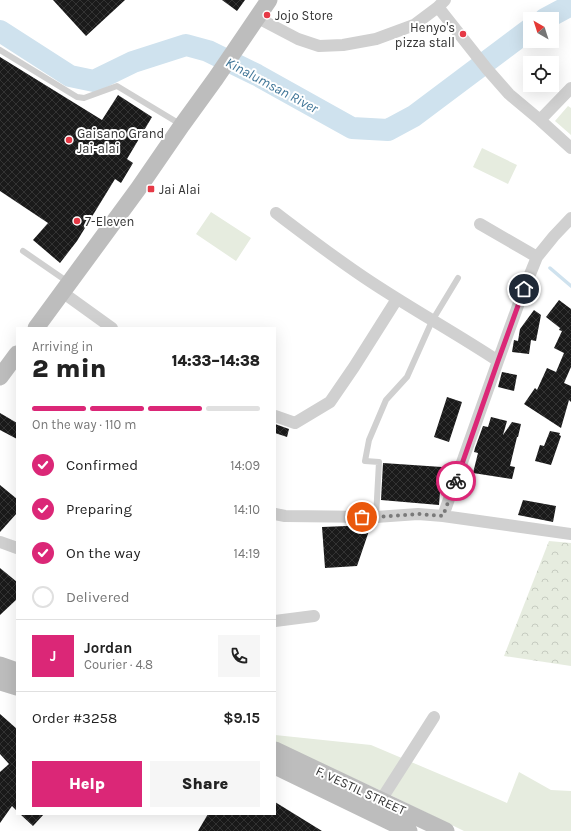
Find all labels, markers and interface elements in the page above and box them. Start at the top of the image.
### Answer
place label: Jojo Store [275,8,333,23]
marker: Jojo Store [262,10,272,20]
north arrow [523,12,559,48]
map controls [523,12,559,92]
place label: Henyo's pizza stall [395,20,455,50]
marker: Henyo's pizza stall [458,29,468,39]
water label: Kinalumsan River [223,54,322,118]
button: locate [523,56,559,92]
place label: Gaisano Grand Jai-alai [77,126,164,156]
marker: Gaisano Grand Jai-alai [64,135,74,145]
place label: Jai Alai [159,182,201,197]
marker: Jai Alai [146,184,156,194]
place label: 7-Eleven [85,214,134,229]
marker: 7-Eleven [72,216,82,226]
pin [507,272,541,306]
icon: home [513,278,535,300]
text: Arriving in [32,339,93,354]
text: 14:33–14:38 [172,352,260,370]
text: 2 min [32,353,107,384]
text: On the way · 110 m [32,417,137,432]
icon: check [32,454,54,476]
text: Confirmed [66,456,138,474]
text: 14:09 [230,458,260,473]
courier [436,461,476,501]
icon: bike [445,470,467,492]
icon: check [32,498,54,520]
text: Preparing [66,500,132,518]
pin [345,500,379,534]
text: 14:10 [233,502,260,517]
icon: bag [351,506,373,528]
icon: check [32,542,54,564]
text: On the way [66,544,140,562]
text: 14:19 [234,546,260,561]
text: Delivered [66,588,130,606]
button: phone [218,635,260,677]
text: Jordan [84,639,132,657]
text: J [50,647,56,665]
text: Courier · 4.8 [84,657,153,672]
text: Order #3258 [32,709,117,727]
text: $9.15 [223,709,260,727]
button: Help [32,761,142,807]
button: Share [150,761,260,807]
street label: F. VESTIL STREET [313,763,409,818]

